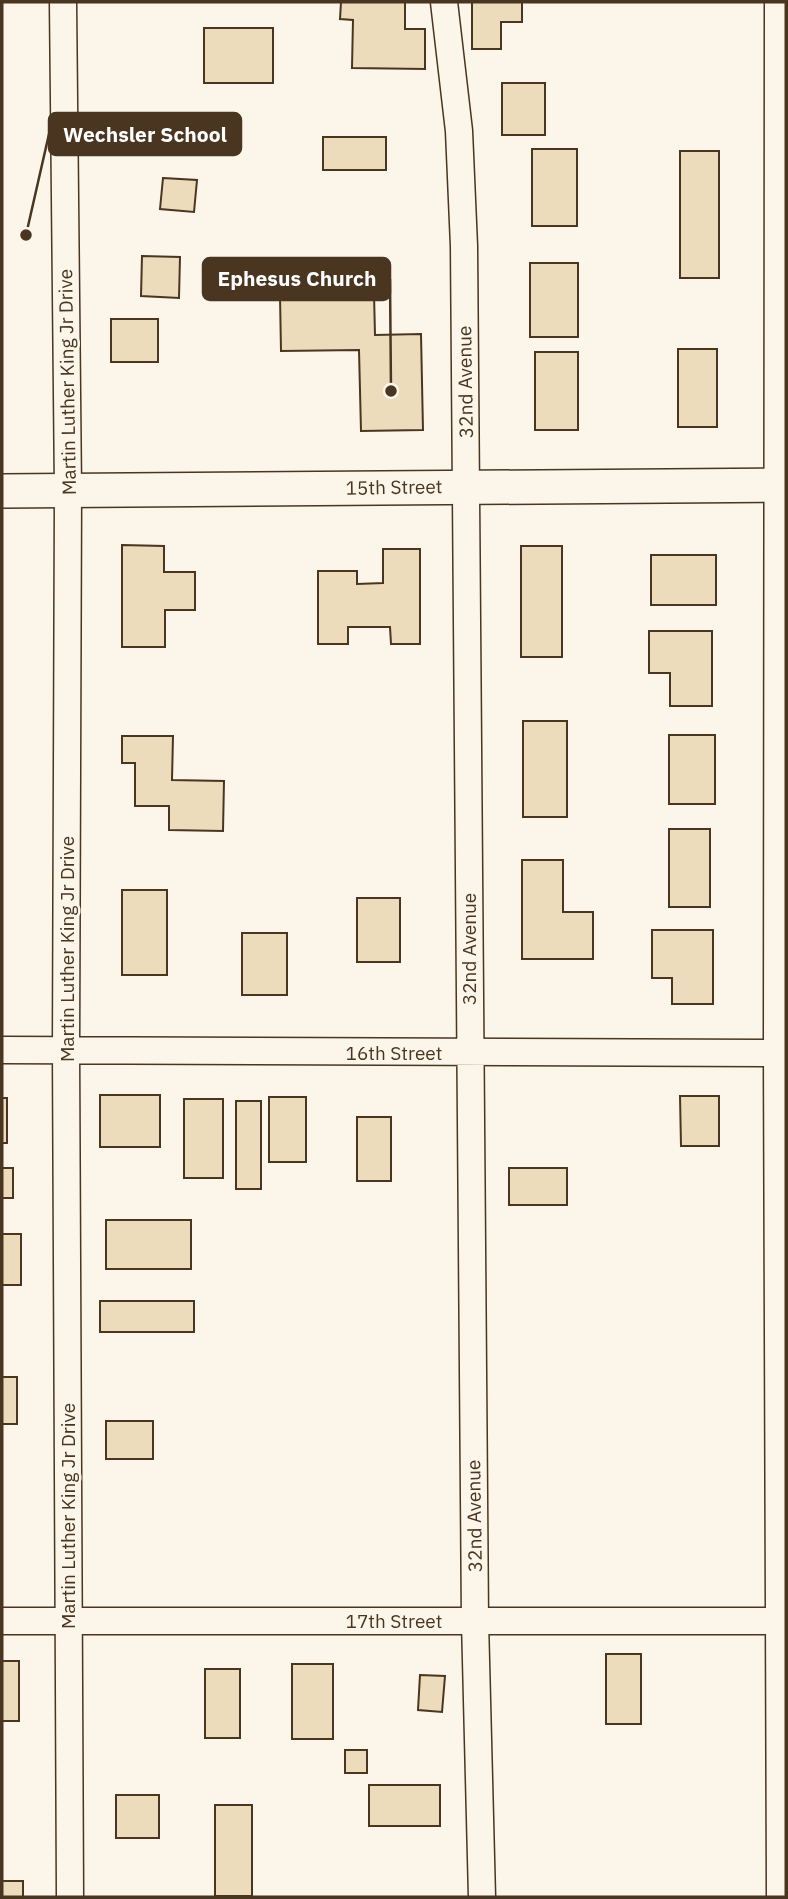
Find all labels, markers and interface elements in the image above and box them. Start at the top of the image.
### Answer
callout: Wechsler School [49,113,241,155]
text: Wechsler School [63,120,227,148]
callout: Ephesus Church [203,258,390,300]
text: Ephesus Church [218,264,376,292]
street label: Martin Luther King Jr Drive [53,269,81,495]
street label: 32nd Avenue [452,326,478,438]
street label: 15th Street [345,474,443,500]
street label: Martin Luther King Jr Drive [55,836,79,1062]
street label: 32nd Avenue [457,893,481,1005]
street label: 16th Street [346,1041,442,1065]
street label: Martin Luther King Jr Drive [56,1403,80,1629]
street label: 32nd Avenue [461,1460,487,1572]
street label: 17th Street [346,1609,442,1633]

